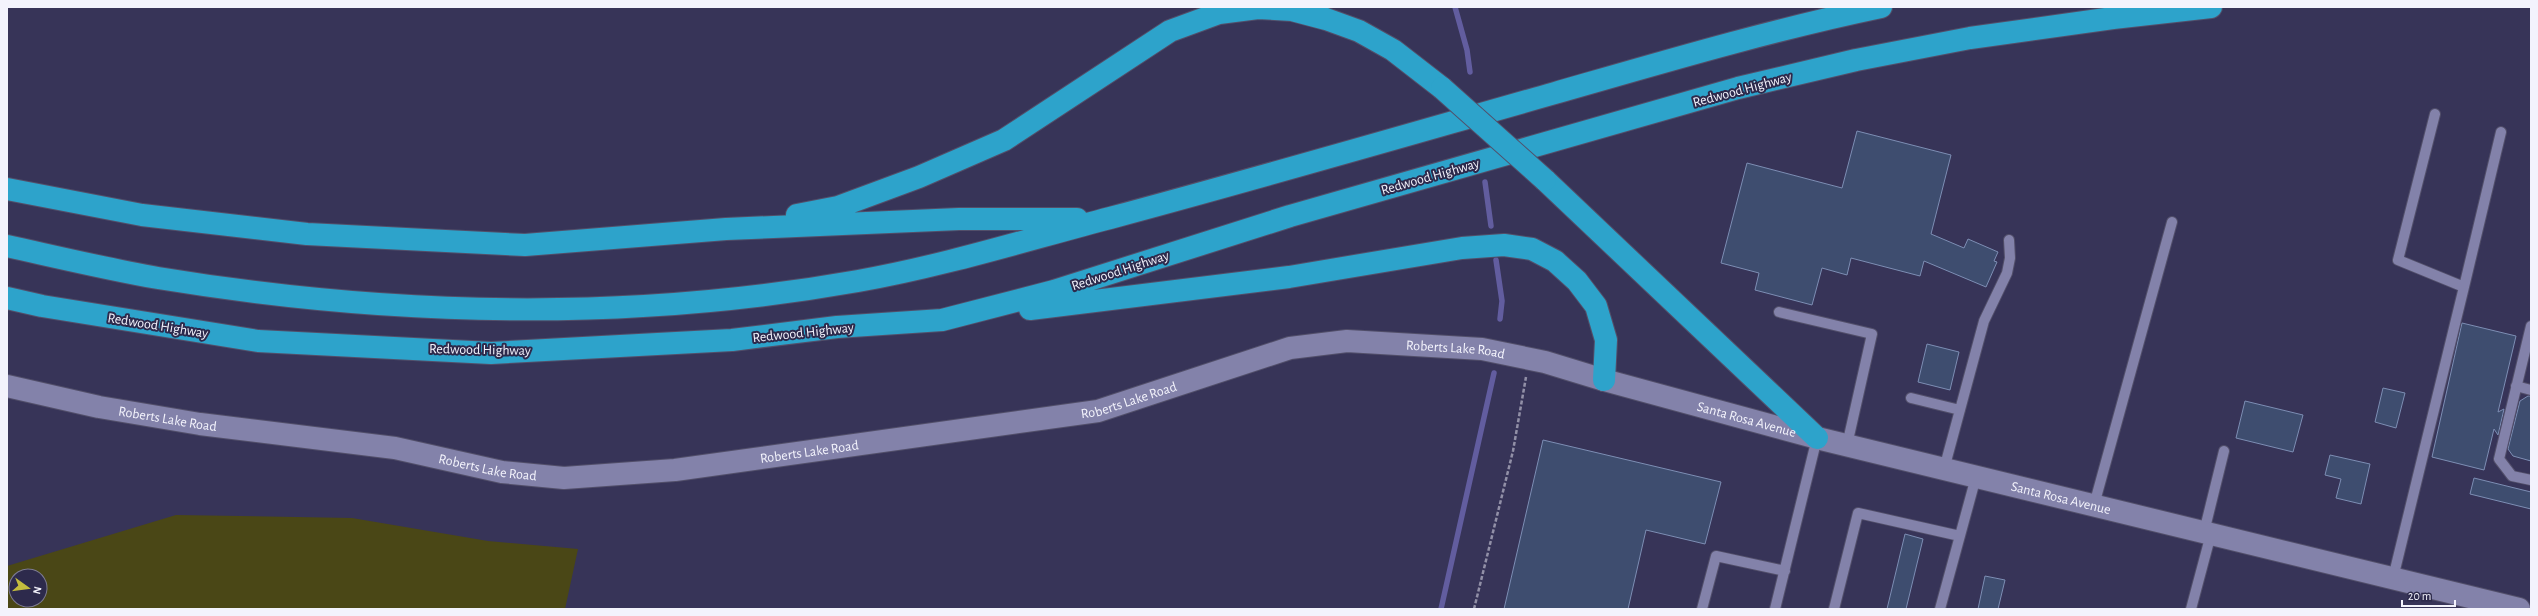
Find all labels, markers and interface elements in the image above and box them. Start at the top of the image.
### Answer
street label: Redwood Highway [1691,70,1793,110]
street label: Redwood Highway [1379,156,1481,198]
street label: Redwood Highway [1070,249,1171,293]
street label: Redwood Highway [106,311,209,341]
street label: Redwood Highway [752,321,854,345]
street label: Roberts Lake Road [1406,339,1506,362]
street label: Redwood Highway [429,342,531,358]
street label: Roberts Lake Road [1080,380,1179,421]
street label: Santa Rosa Avenue [1695,400,1798,440]
street label: Roberts Lake Road [117,404,218,434]
street label: Roberts Lake Road [759,438,860,466]
street label: Roberts Lake Road [437,452,537,483]
street label: Santa Rosa Avenue [2010,480,2112,517]
north arrow [8,568,48,608]
scale bar [2402,582,2455,608]
text: N [31,585,43,595]
text: 20 m [2408,590,2431,602]

